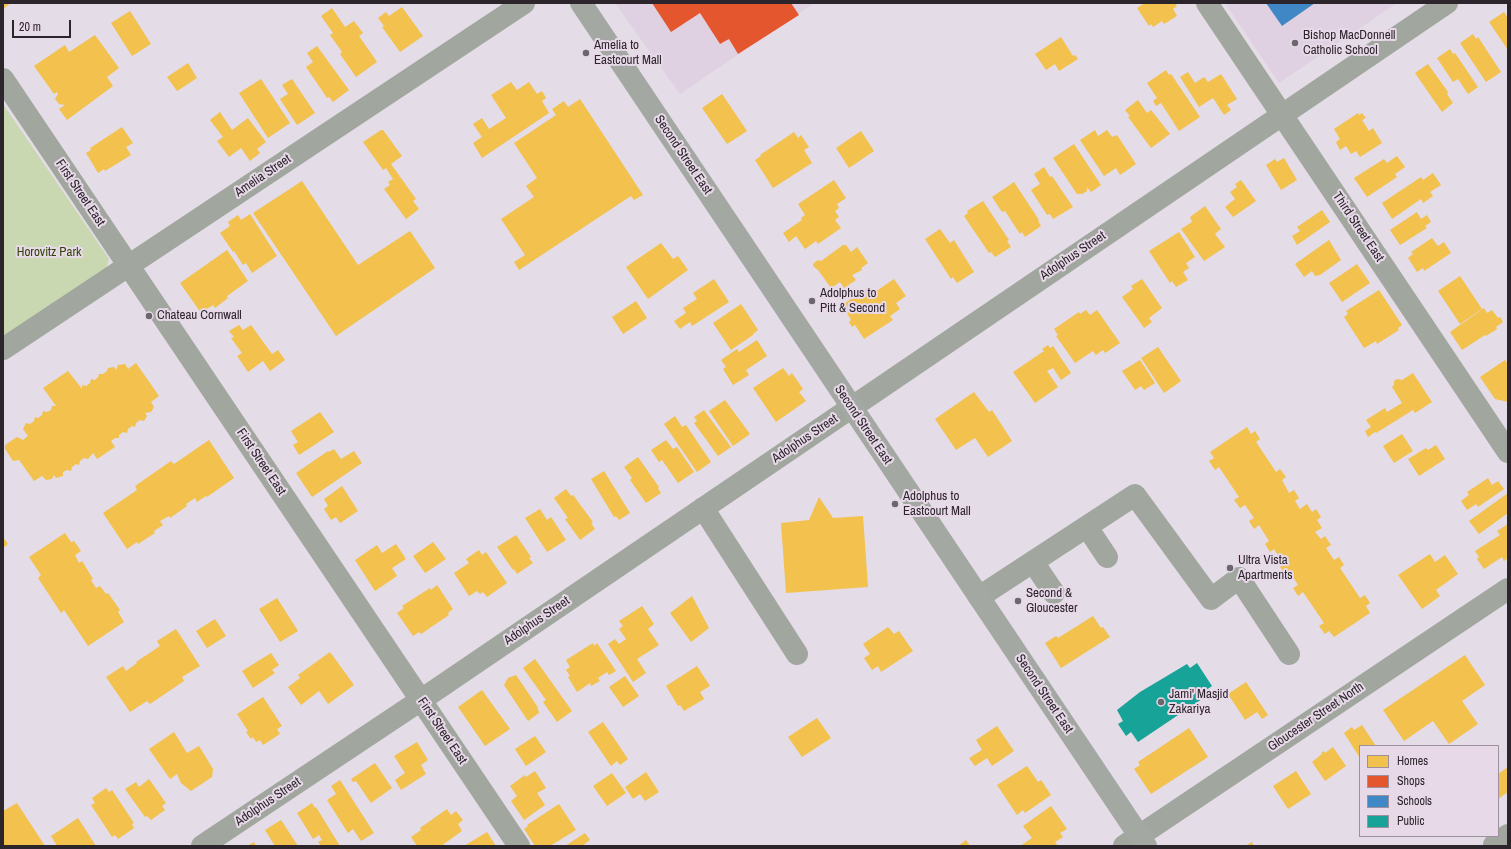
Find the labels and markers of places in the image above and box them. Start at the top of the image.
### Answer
place label: Bishop MacDonnell Catholic School [1303,28,1395,59]
place label: Amelia to Eastcourt Mall [594,38,662,69]
marker: Bishop MacDonnell Catholic School [1290,38,1300,48]
marker: Amelia to Eastcourt Mall [581,48,591,58]
place label: Adolphus to Pitt & Second [820,286,885,317]
marker: Adolphus to Pitt & Second [807,296,817,306]
place label: Chateau Cornwall [157,308,242,324]
marker: Chateau Cornwall [144,311,154,321]
place label: Adolphus to Eastcourt Mall [903,489,971,520]
marker: Adolphus to Eastcourt Mall [890,499,900,509]
place label: Ultra Vista Apartments [1238,553,1293,584]
marker: Ultra Vista Apartments [1225,563,1235,573]
place label: Second & Gloucester [1026,586,1078,617]
marker: Second & Gloucester [1013,596,1023,606]
place label: Jami' Masjid Zakariya [1169,687,1229,718]
marker: Jami' Masjid Zakariya [1156,697,1166,707]

